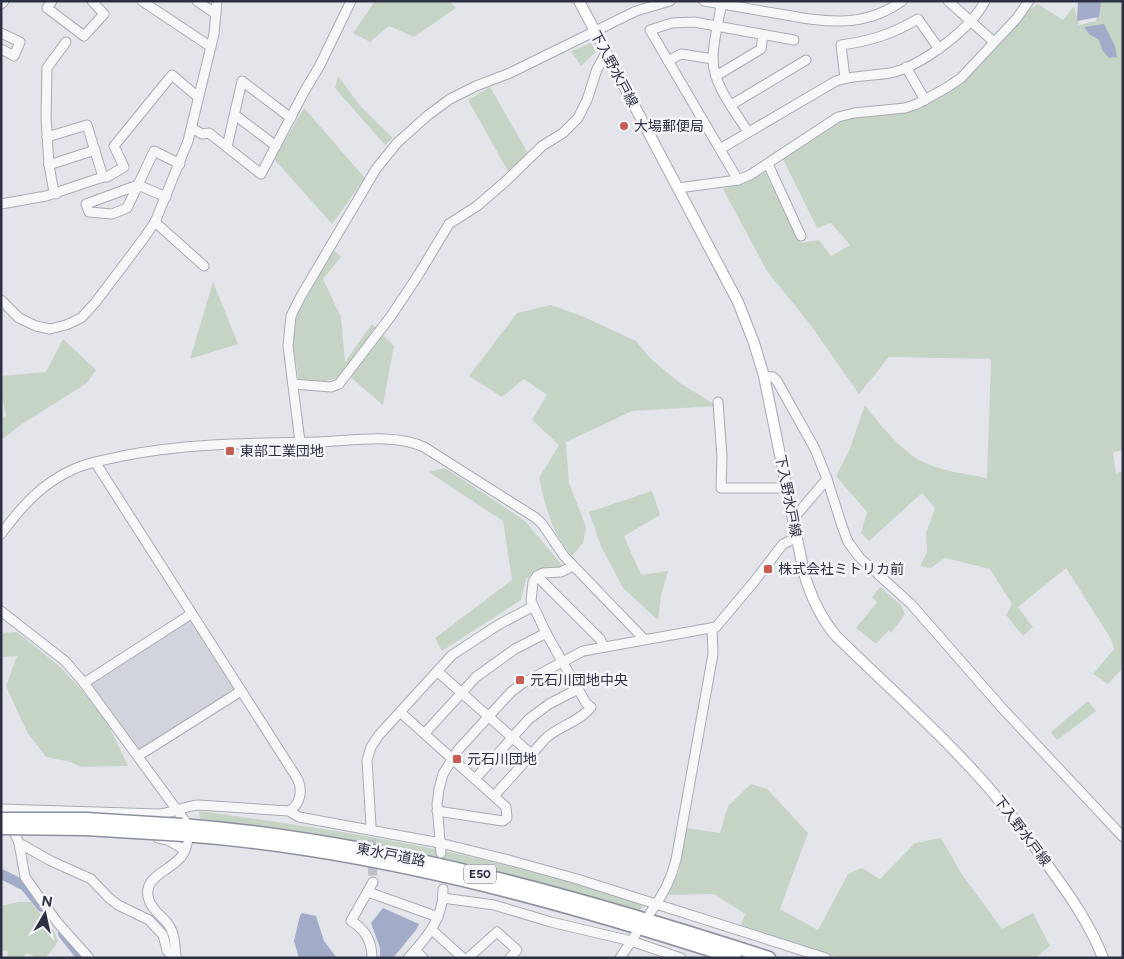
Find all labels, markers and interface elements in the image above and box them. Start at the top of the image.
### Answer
street label: 下入野水戸線 [587,28,641,110]
place label: 大場郵便局 [634,118,704,135]
marker: 大場郵便局 [618,120,630,132]
place label: 東部工業団地 [240,443,324,460]
marker: 東部工業団地 [224,445,236,457]
street label: 下入野水戸線 [772,453,804,539]
place label: 株式会社ミトリカ前 [778,561,904,578]
marker: 株式会社ミトリカ前 [762,563,774,575]
place label: 元石川団地中央 [530,672,628,689]
marker: 元石川団地中央 [514,674,526,686]
place label: 元石川団地 [467,751,537,768]
marker: 元石川団地 [451,753,463,765]
street label: 下入野水戸線 [990,792,1054,870]
street label: 東水戸道路 [355,840,427,870]
road number: E50 [464,864,496,884]
north arrow [20,889,70,939]
text: N [40,892,54,911]

